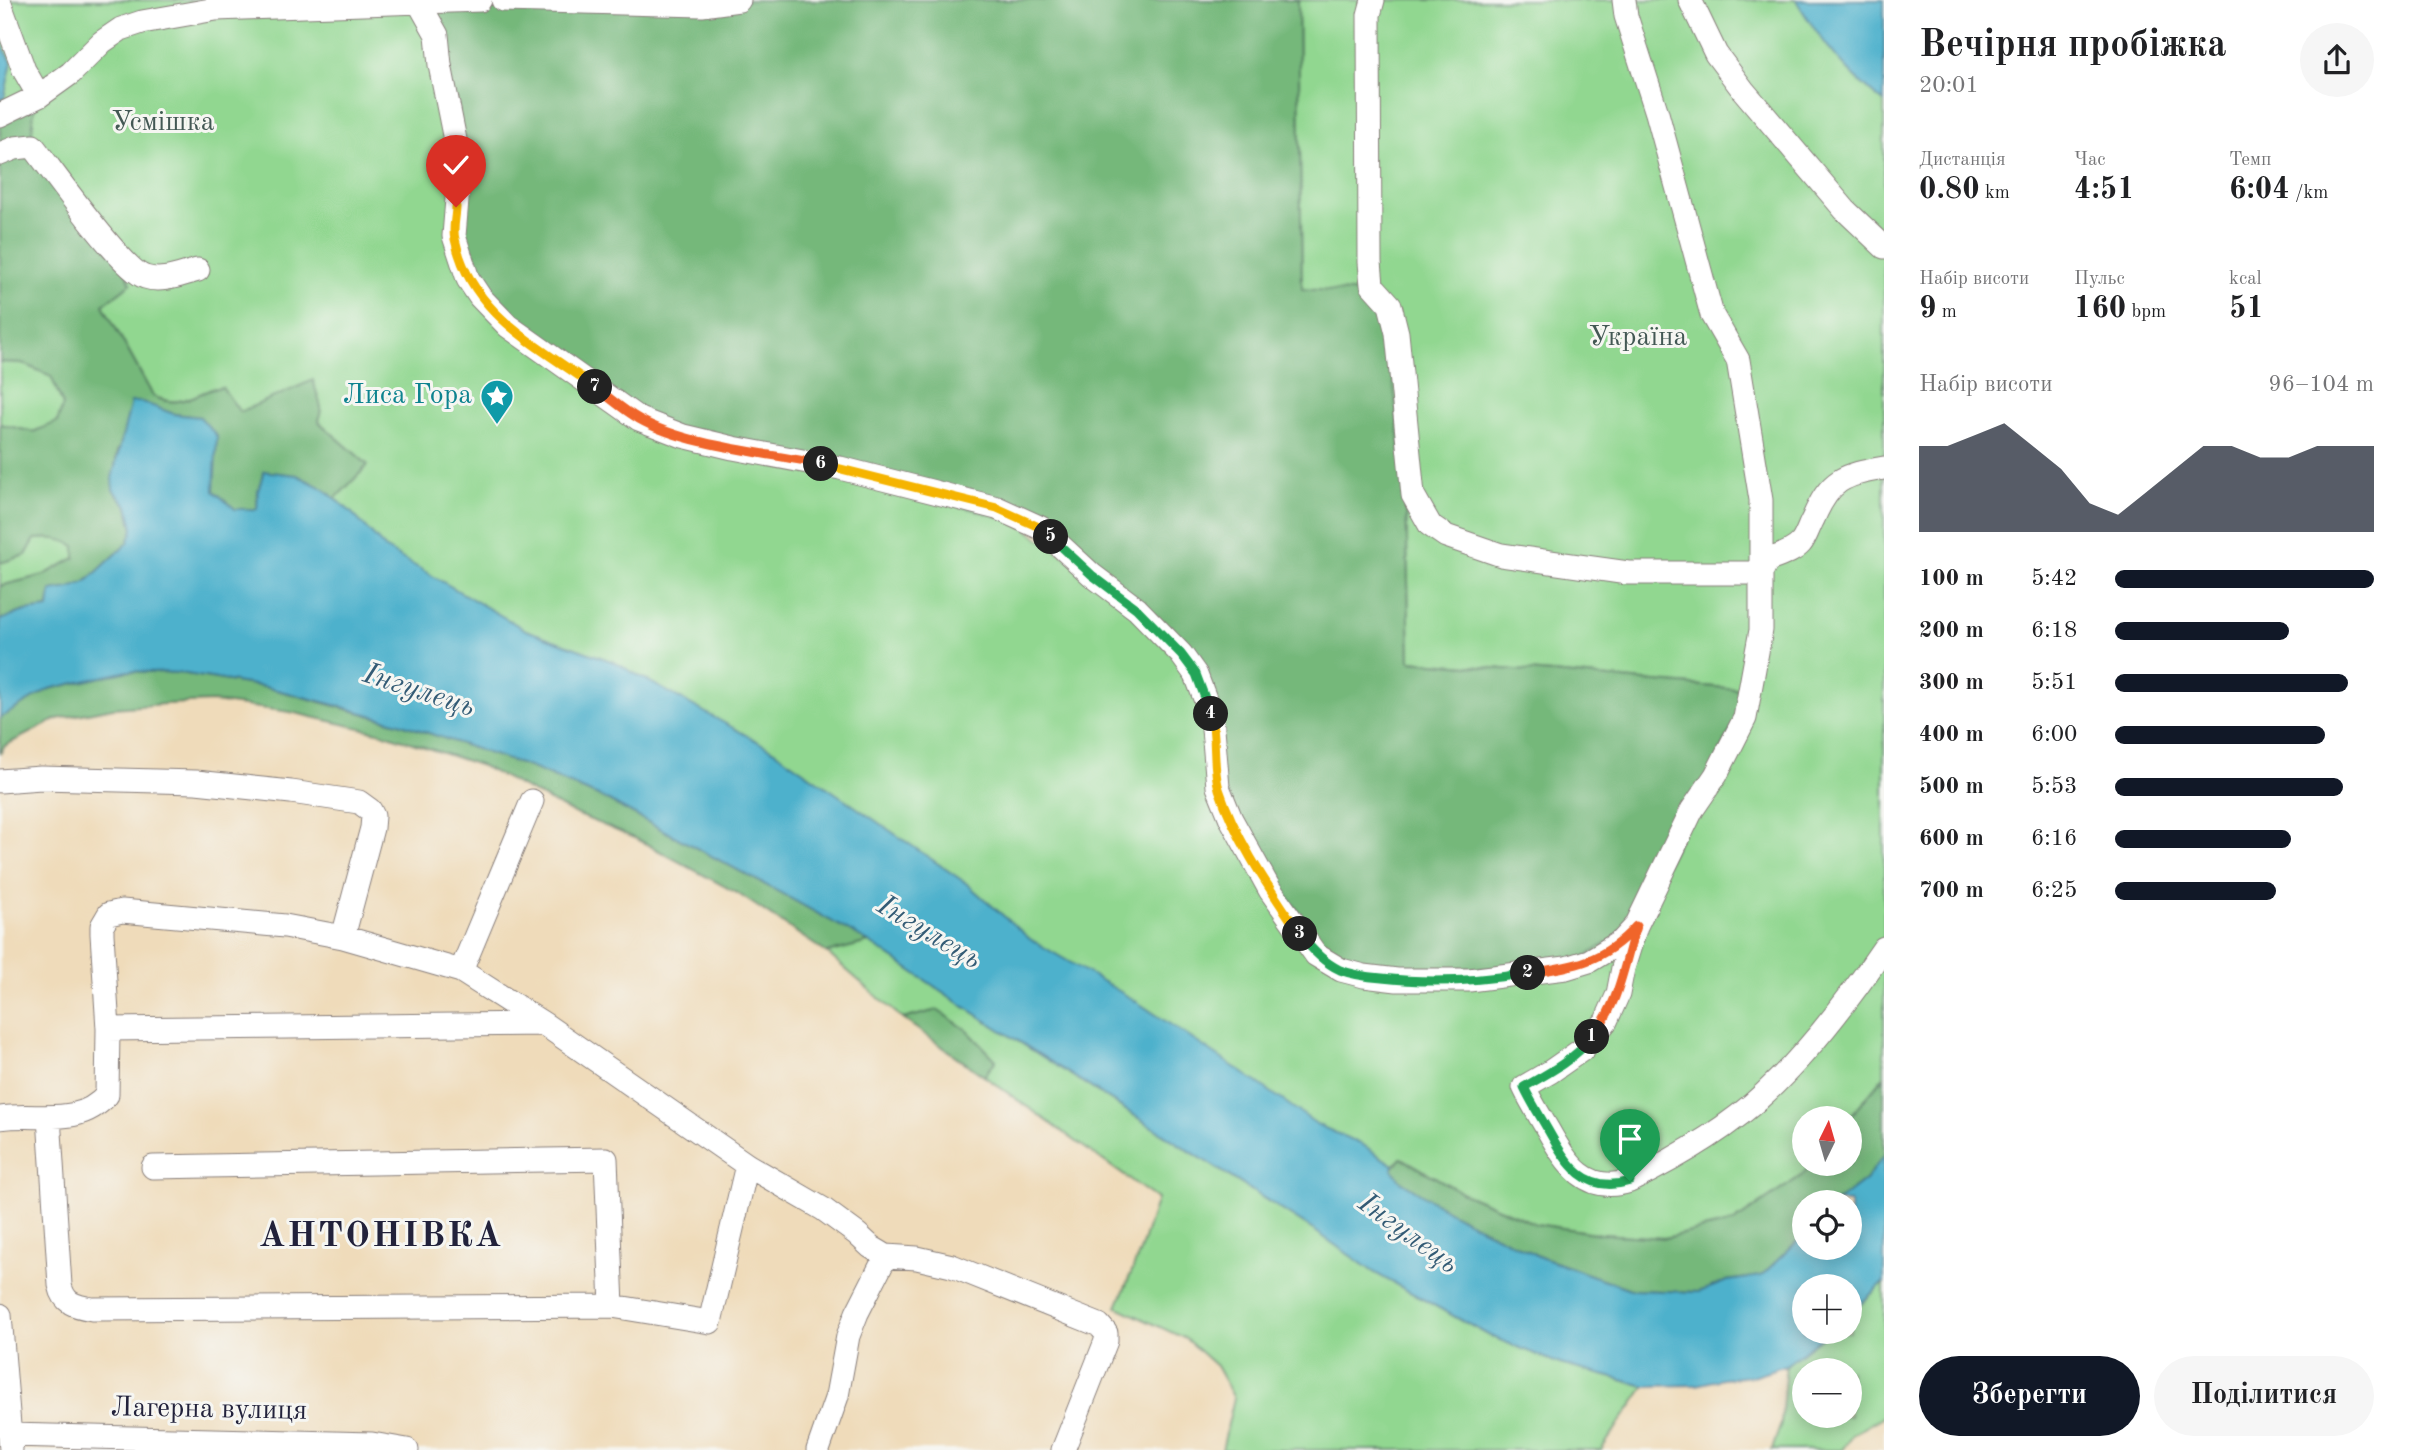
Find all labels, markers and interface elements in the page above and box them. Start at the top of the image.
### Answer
button: share [2300,23,2374,97]
text: Вечірня пробіжка [1919,27,2227,65]
text: 20:01 [1919,74,1979,97]
park label: Усмішка [111,109,215,137]
pin [426,135,486,207]
icon: check [437,146,475,184]
text: Дистанція [1919,151,2006,170]
text: Час [2074,151,2106,170]
text: Темп [2229,151,2271,170]
text: 0.80 [1919,175,1980,205]
text: 4:51 [2074,175,2135,205]
text: 6:04 [2229,175,2290,205]
text: km [1980,184,2010,203]
text: /km [2290,184,2328,203]
text: Набір висоти [1919,270,2029,289]
text: Пульс [2074,270,2125,289]
text: kcal [2229,270,2262,289]
text: 9 [1919,294,1936,324]
text: 160 [2074,294,2126,324]
text: 51 [2229,294,2264,324]
text: m [1936,303,1957,322]
text: bpm [2126,303,2166,322]
park label: Україна [1589,324,1687,352]
pin: 7 [578,370,612,404]
text: Набір висоти [1919,373,2053,396]
text: 96–104 m [2268,373,2374,396]
place icon: Лиса Гора [478,377,516,426]
text: 7 [589,377,600,396]
place label: Лиса Гора [343,382,472,410]
pin: 6 [804,447,838,482]
text: 6 [815,454,826,473]
pin: 5 [1034,520,1068,554]
text: 5 [1045,527,1056,546]
text: 100 m [1919,567,1984,590]
text: 5:42 [2031,567,2077,590]
text: 200 m [1919,619,1984,642]
text: 6:18 [2031,619,2077,642]
water label: Інгулець [358,659,479,723]
text: 300 m [1919,671,1984,694]
text: 5:51 [2031,671,2077,694]
pin: 4 [1194,696,1228,732]
text: 4 [1205,704,1216,723]
text: 400 m [1919,723,1984,746]
text: 6:00 [2031,723,2077,746]
text: 500 m [1919,775,1984,798]
text: 5:53 [2031,775,2077,798]
text: 600 m [1919,827,1984,850]
text: 6:16 [2031,827,2077,850]
text: 700 m [1919,879,1984,902]
text: 6:25 [2031,879,2077,902]
water label: Інгулець [871,890,986,976]
pin: 3 [1282,916,1318,951]
text: 3 [1294,924,1305,943]
pin: 2 [1510,956,1546,990]
text: 2 [1522,963,1533,982]
pin: 1 [1574,1020,1610,1054]
text: 1 [1586,1027,1597,1046]
north arrow [1792,1106,1862,1176]
map controls [1792,1106,1862,1428]
pin [1600,1109,1660,1181]
icon: arrive [1611,1120,1649,1158]
water label: Інгулець [1352,1187,1464,1280]
button: locate [1792,1190,1862,1260]
district label: АНТОНІВКА [259,1219,503,1254]
button: + [1792,1274,1862,1344]
button: Зберегти [1919,1356,2140,1436]
button: Поділитися [2154,1356,2374,1436]
button: − [1792,1358,1862,1428]
street label: Лагерна вулиця [110,1394,308,1426]

